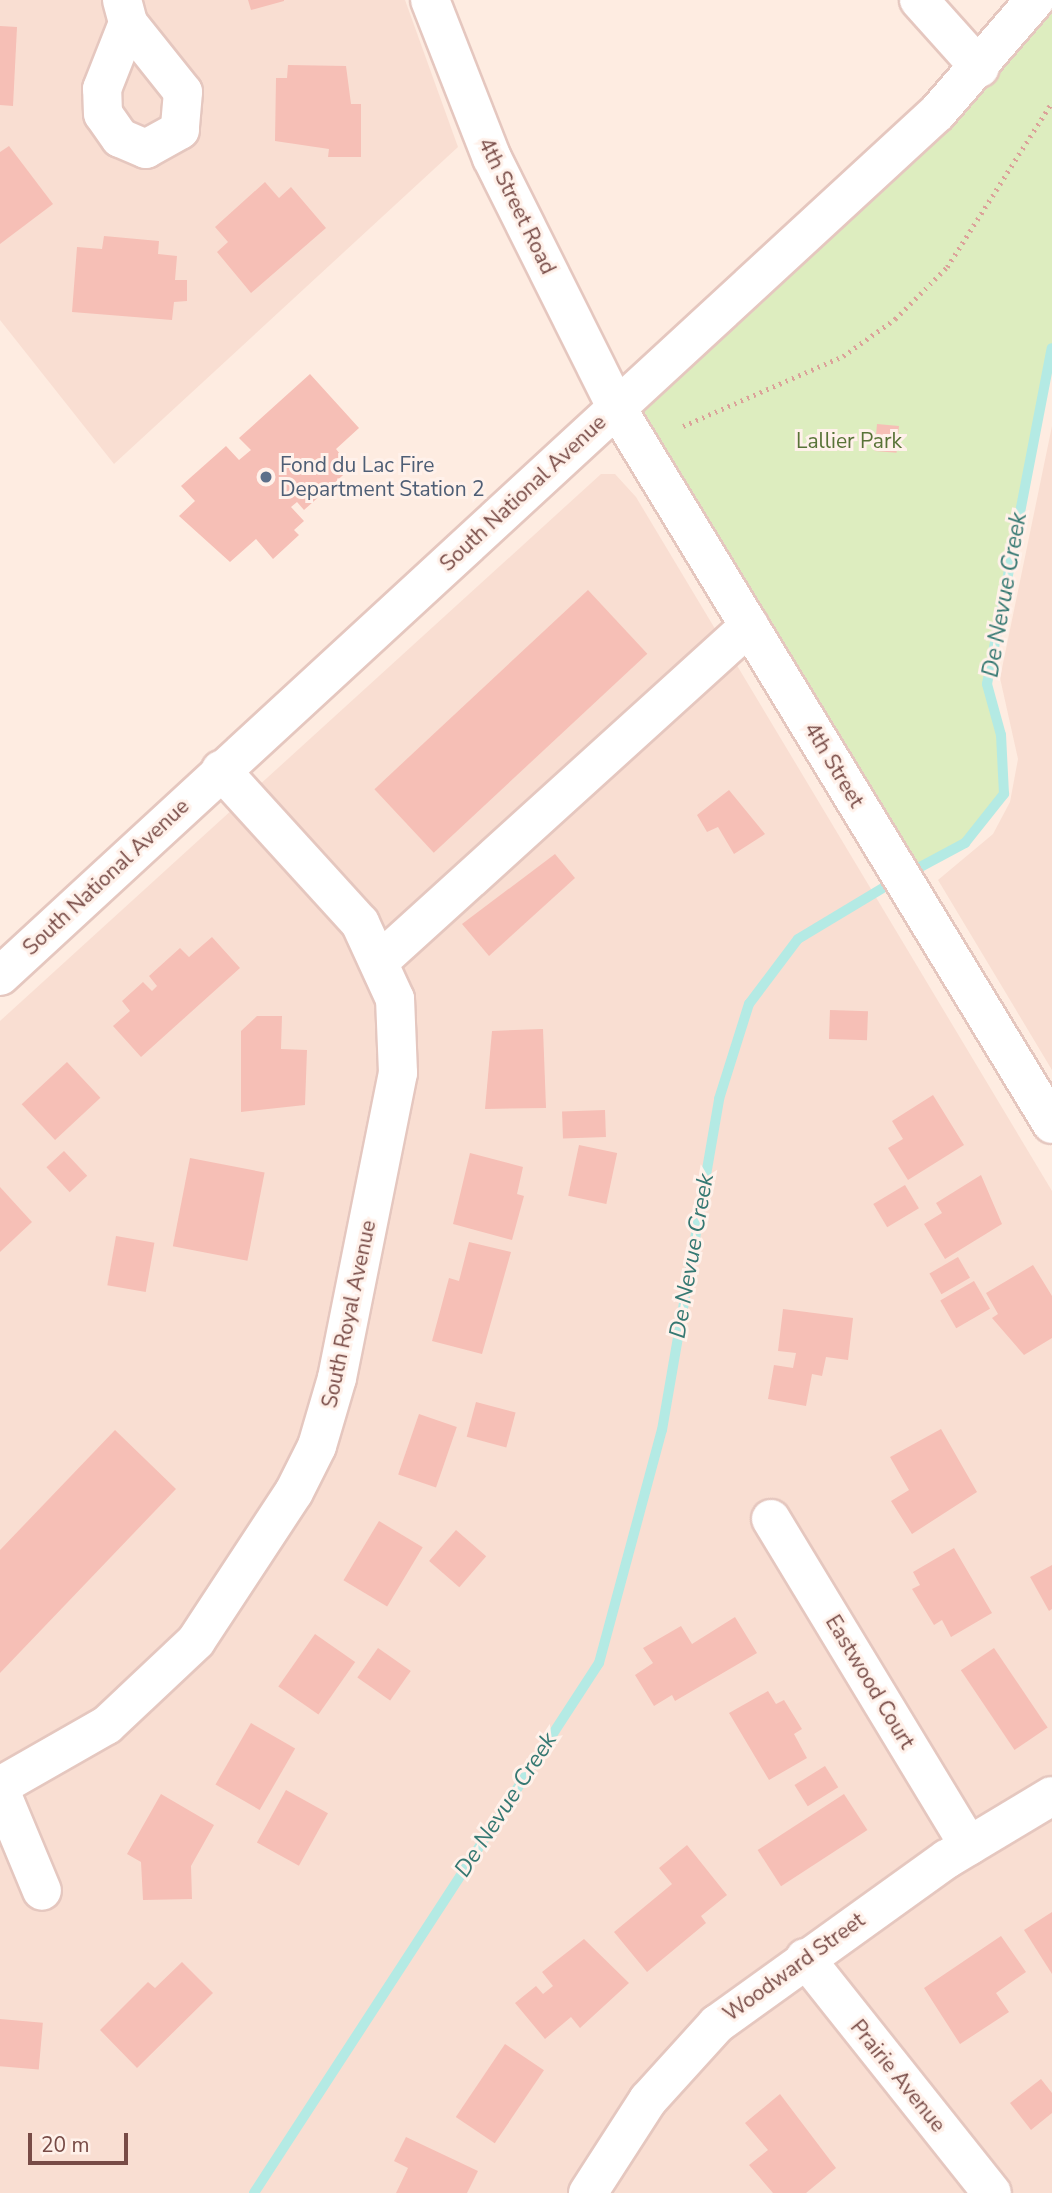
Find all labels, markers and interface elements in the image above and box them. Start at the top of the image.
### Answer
street label: 4th Street Road [473,134,561,278]
street label: South National Avenue [435,410,611,576]
park label: Lallier Park [796,428,902,454]
place label: Fond du Lac Fire Department Station 2 [280,452,485,502]
marker: Fond du Lac Fire Department Station 2 [258,469,274,485]
water label: De Nevue Creek [977,511,1033,679]
street label: 4th Street [799,718,869,812]
street label: South National Avenue [18,794,194,960]
water label: De Nevue Creek [664,1172,720,1340]
street label: South Royal Avenue [317,1218,381,1410]
street label: Eastwood Court [820,1611,920,1753]
water label: De Nevue Creek [449,1728,563,1882]
street label: Woodward Street [718,1907,870,2027]
street label: Prairie Avenue [845,2015,951,2137]
scale bar [32,2120,131,2164]
text: 20 m [41,2131,90,2159]

